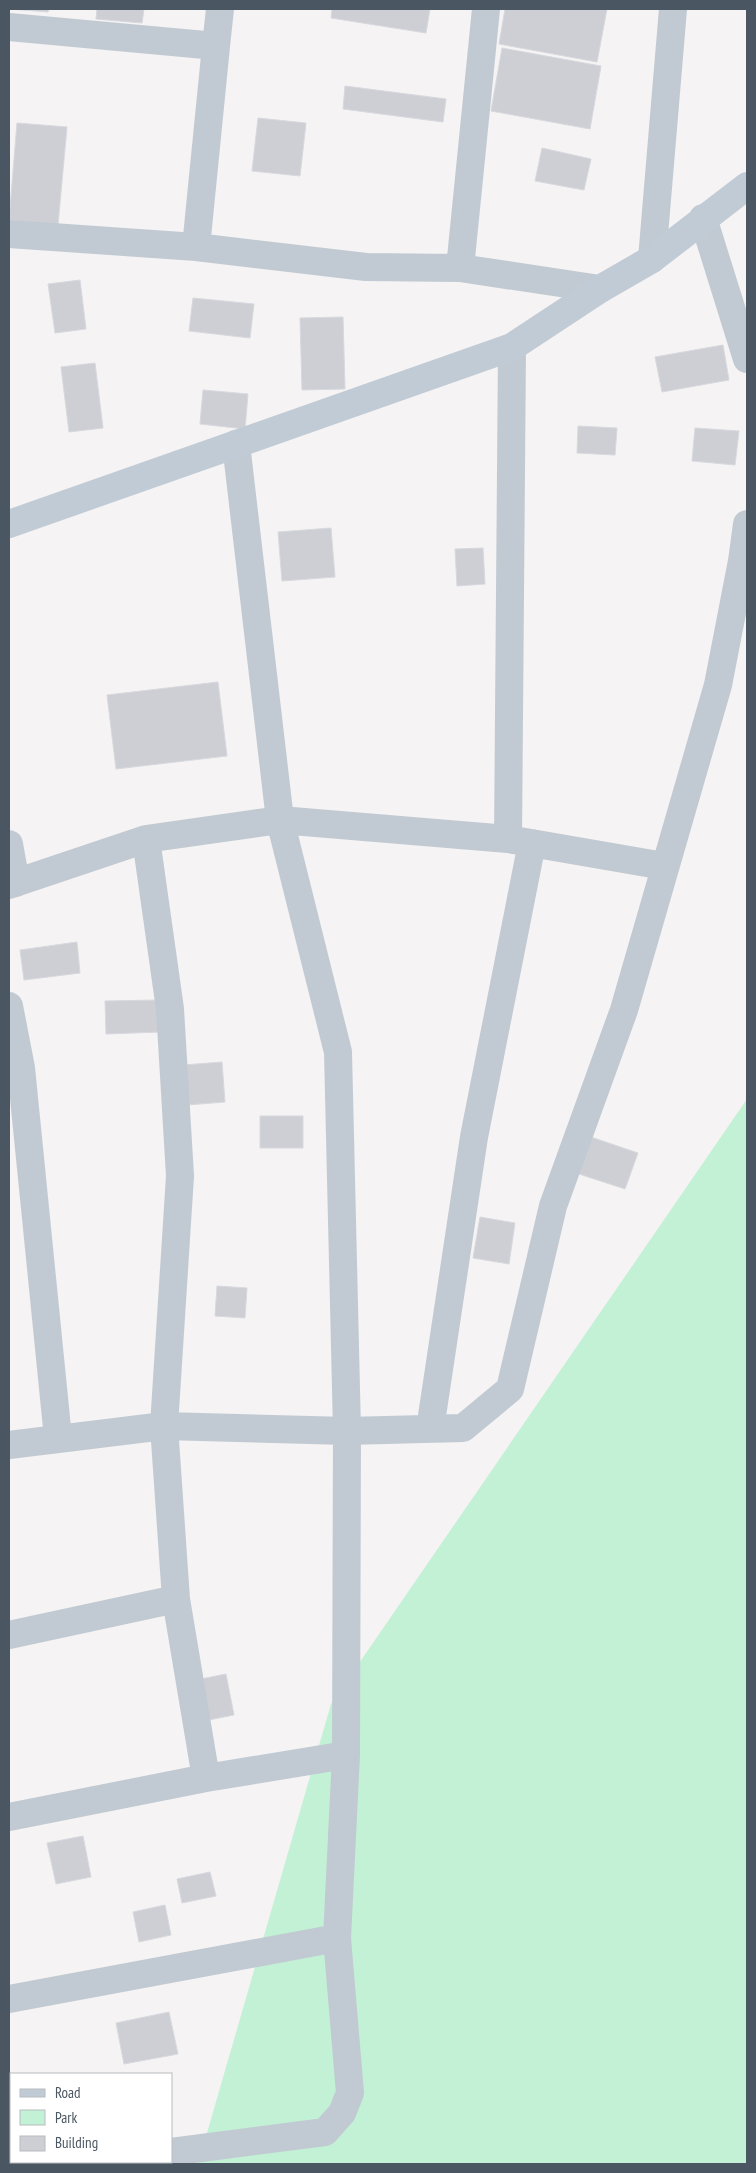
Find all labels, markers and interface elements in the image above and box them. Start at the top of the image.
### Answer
legend [10,2073,172,2163]
text: Road [55,2083,81,2102]
text: Park [55,2108,77,2127]
text: Building [55,2133,98,2152]

